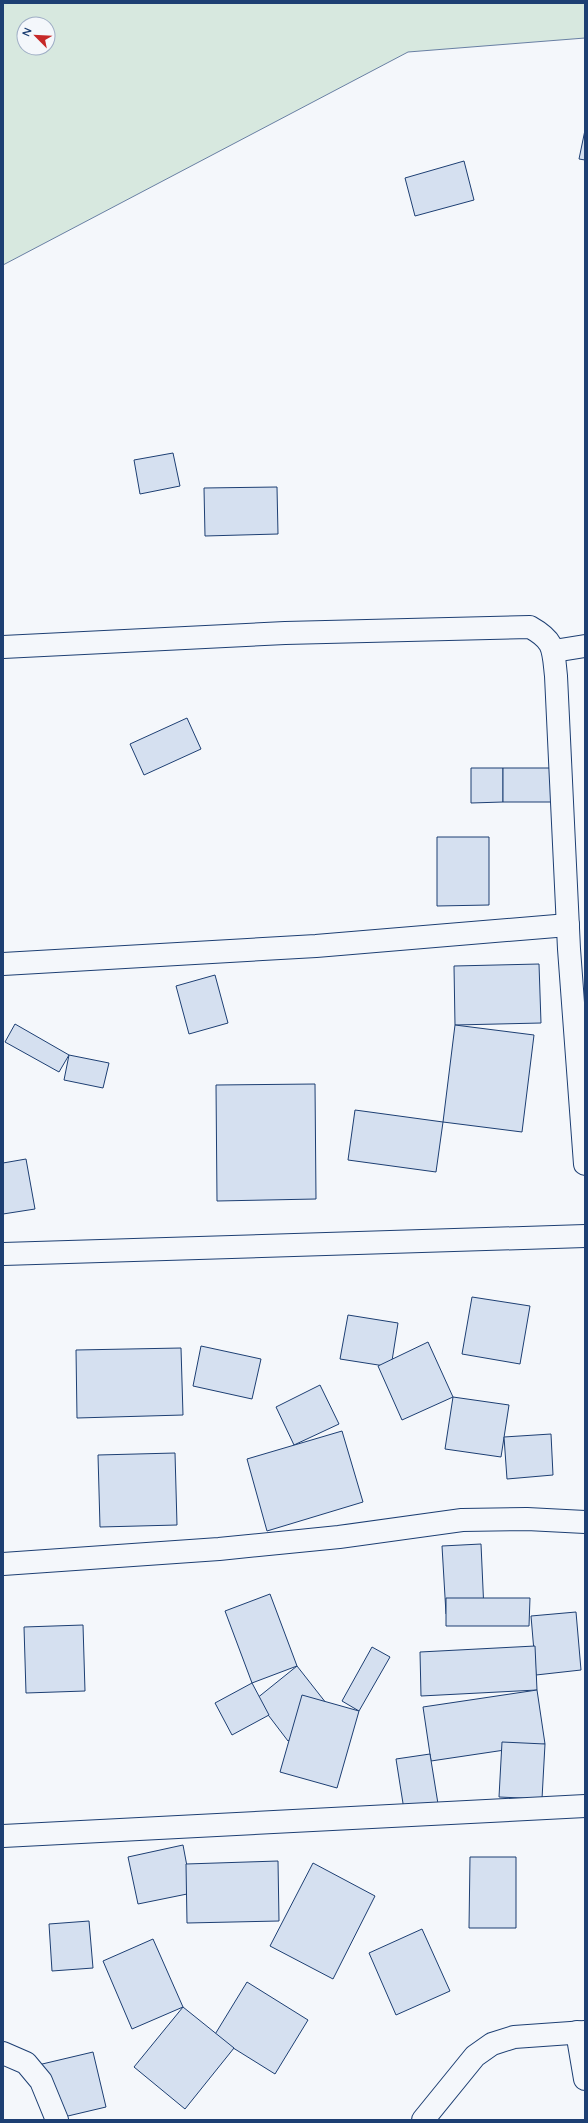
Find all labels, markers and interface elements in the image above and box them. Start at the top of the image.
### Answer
north arrow [16,16,56,56]
text: N [19,25,35,38]

